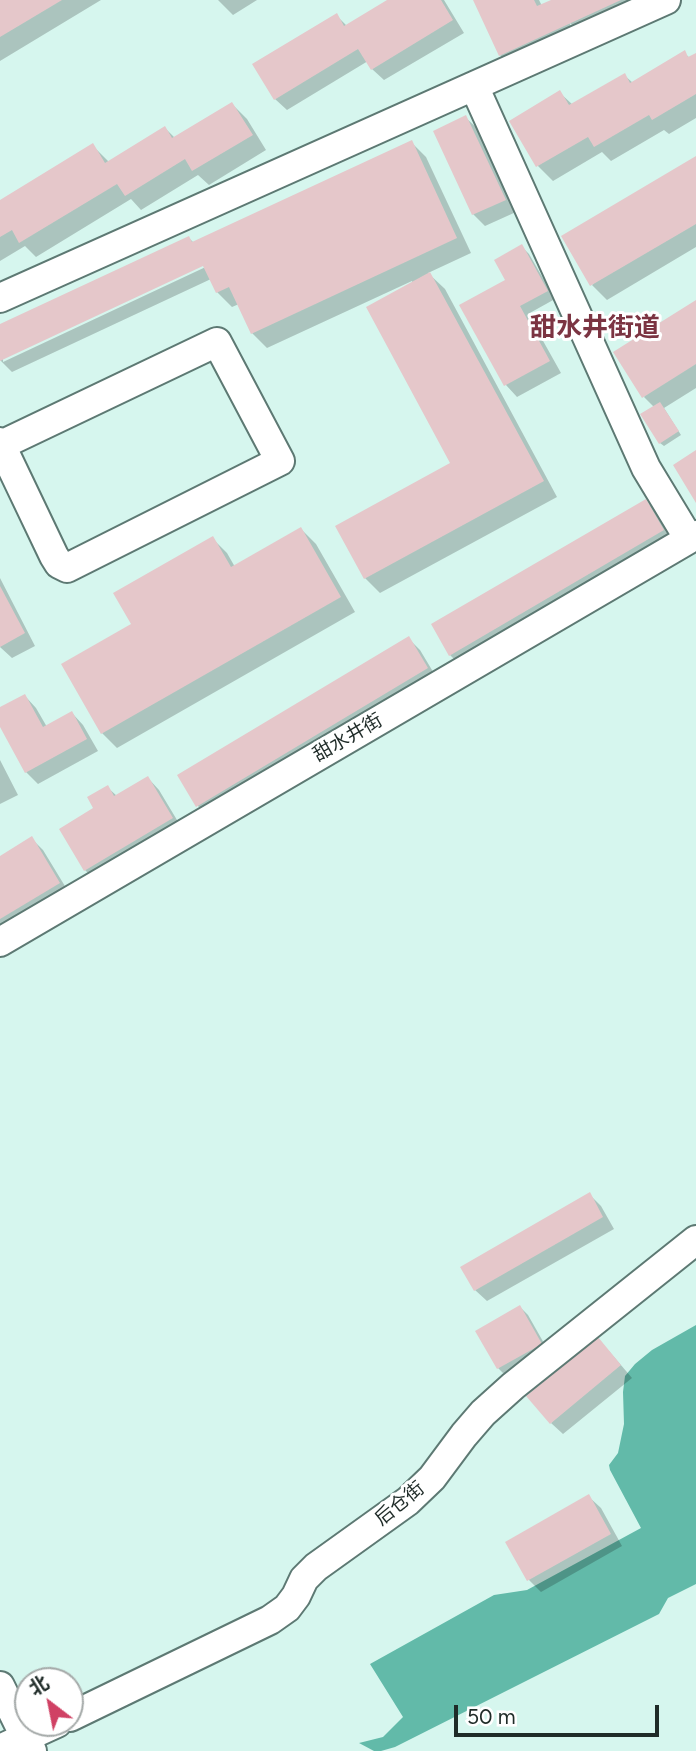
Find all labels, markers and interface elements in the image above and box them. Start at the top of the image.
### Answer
district label: 甜水井街道 [530,312,660,344]
street label: 甜水井街 [309,709,387,767]
street label: 后仓街 [371,1477,429,1531]
north arrow [14,1667,84,1737]
text: 北 [25,1671,53,1700]
scale bar [458,1692,663,1736]
text: 50 m [467,1704,516,1729]

